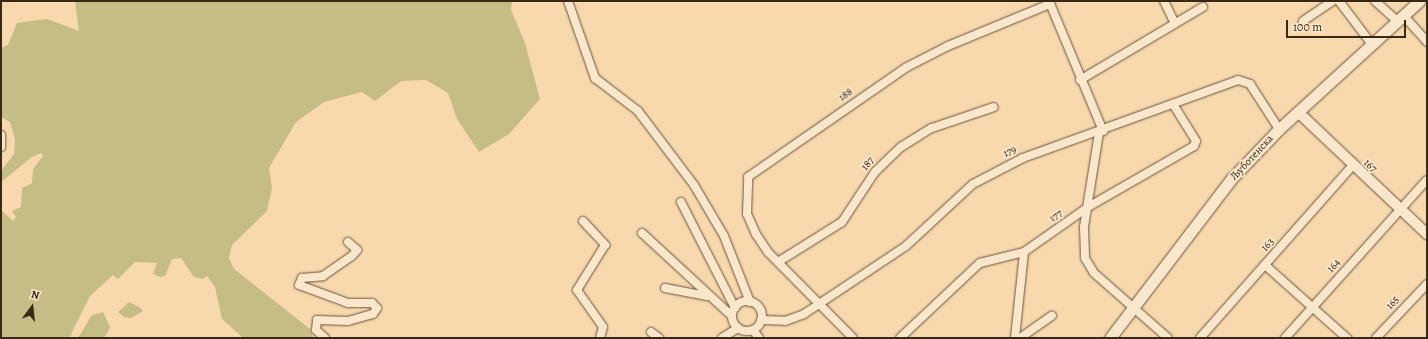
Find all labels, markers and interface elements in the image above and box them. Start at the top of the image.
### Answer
scale bar [1288,12,1408,38]
text: 100 m [1293,19,1322,35]
street label: 188 [836,85,856,105]
street label: Љуботенска [1228,133,1276,183]
street label: 179 [1001,143,1019,161]
street label: 187 [859,155,877,173]
street label: 167 [1361,157,1379,175]
street label: 177 [1047,207,1065,225]
street label: 163 [1259,236,1277,254]
street label: 164 [1324,256,1344,276]
north arrow [12,287,52,327]
text: N [29,287,41,303]
street label: 165 [1384,294,1402,312]

